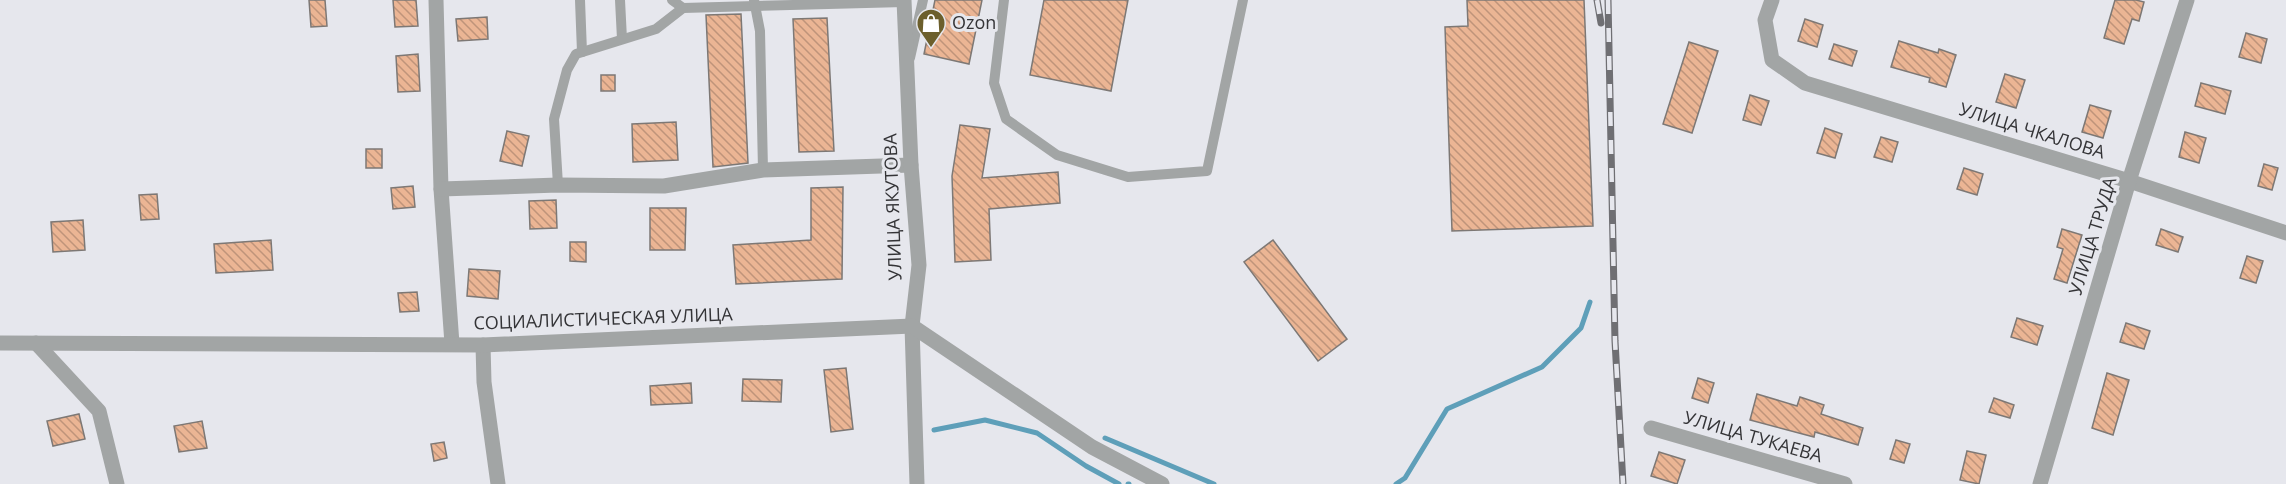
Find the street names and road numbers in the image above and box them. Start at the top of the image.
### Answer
street label: УЛИЦА ЧКАЛОВА [1956,96,2109,164]
street label: УЛИЦА ЯКУТОВА [877,132,907,281]
street label: УЛИЦА ТРУДА [2063,173,2122,298]
street label: СОЦИАЛИСТИЧЕСКАЯ УЛИЦА [473,301,734,335]
street label: УЛИЦА ТУКАЕВА [1681,405,1826,467]

